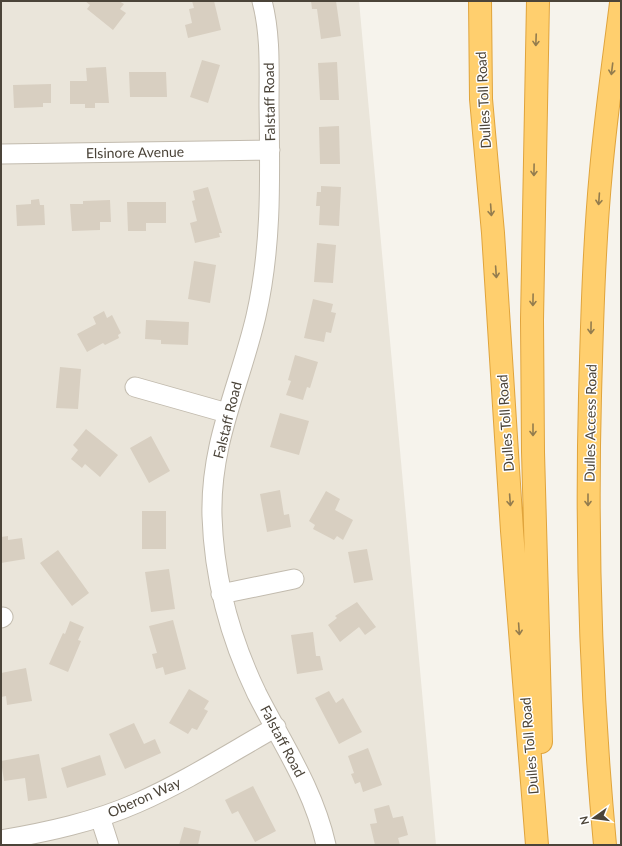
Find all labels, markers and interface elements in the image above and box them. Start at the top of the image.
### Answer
one-way arrow [533,33,540,46]
street label: Dulles Toll Road [472,51,494,149]
street label: Falstaff Road [260,62,278,142]
one-way arrow [609,62,616,75]
street label: Elsinore Avenue [86,143,184,161]
one-way arrow [530,163,538,176]
one-way arrow [595,192,602,205]
one-way arrow [488,203,495,216]
one-way arrow [492,265,499,278]
one-way arrow [529,293,537,306]
one-way arrow [587,321,595,334]
street label: Dulles Access Road [580,364,600,482]
street label: Dulles Toll Road [493,374,517,472]
street label: Falstaff Road [209,380,245,460]
one-way arrow [529,423,537,436]
one-way arrow [506,493,513,506]
one-way arrow [584,493,592,506]
one-way arrow [515,622,522,635]
street label: Dulles Toll Road [516,697,542,795]
street label: Falstaff Road [257,702,309,780]
street label: Oberon Way [105,773,184,821]
north arrow [574,798,614,838]
text: N [576,815,591,826]

